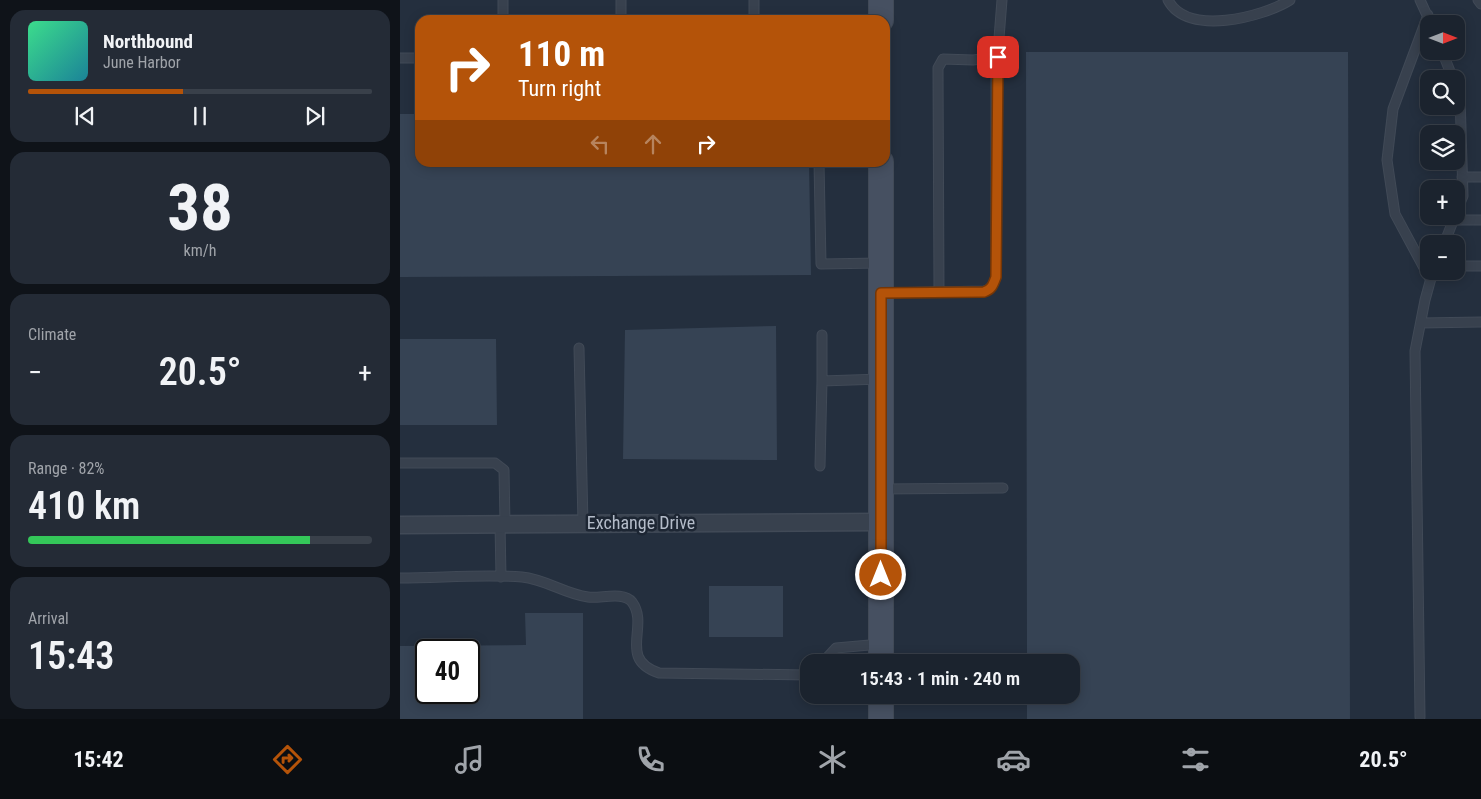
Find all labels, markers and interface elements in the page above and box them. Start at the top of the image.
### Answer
north arrow [1420,15,1465,60]
map controls [1420,15,1465,280]
text: Northbound [103,30,193,53]
text: 110 m [518,34,605,75]
icon: right [435,35,500,100]
pin [977,36,1019,78]
icon: arrive [984,43,1012,71]
text: June Harbor [103,53,181,72]
button: search [1420,70,1465,115]
text: Turn right [518,76,601,101]
icon: previous [71,102,99,130]
icon: pause [186,102,214,130]
icon: next [301,102,329,130]
button: layers [1420,125,1465,170]
icon: left [586,130,614,158]
icon: ahead [639,130,667,158]
icon: right [692,130,720,158]
text: 38 [167,170,233,246]
button: + [1420,180,1465,225]
button: − [1420,235,1465,280]
text: km/h [184,241,216,260]
text: Climate [28,325,76,344]
text: 20.5° [159,350,241,394]
text: − [28,356,42,389]
text: + [358,356,372,389]
text: Range · 82% [28,459,104,478]
text: 410 km [28,484,140,528]
street label: Exchange Drive [587,512,695,533]
position arrow [854,548,906,600]
text: Arrival [28,609,69,628]
text: 15:43 [28,634,114,678]
speed limit sign: 40 [415,639,480,704]
text: 15:43 · 1 min · 240 m [860,667,1020,690]
icon: directions [270,742,305,777]
icon: music [452,742,487,777]
icon: phone [633,742,668,777]
icon: climate [815,742,850,777]
icon: car [996,742,1031,777]
icon: filters [1178,742,1213,777]
text: 15:42 [73,747,124,772]
text: 20.5° [1359,747,1408,772]

